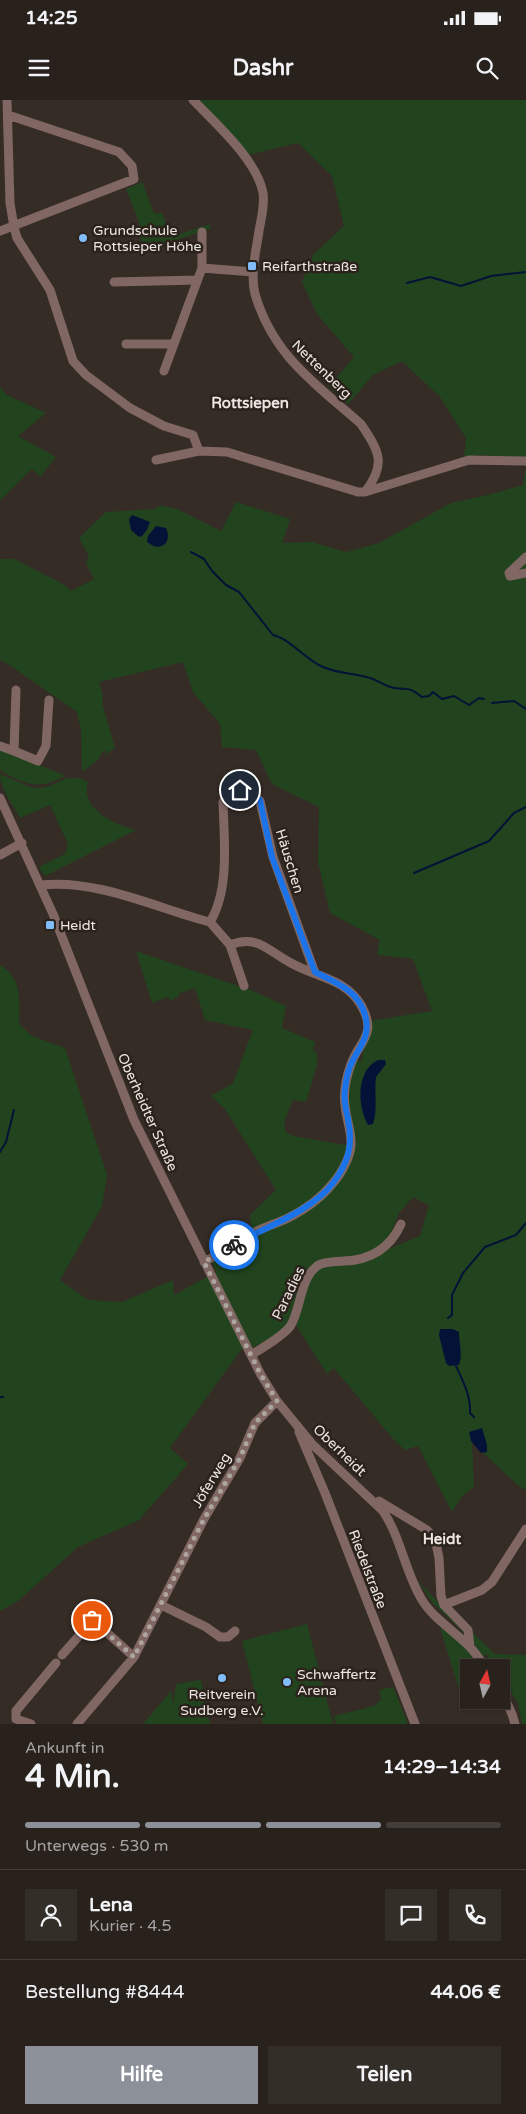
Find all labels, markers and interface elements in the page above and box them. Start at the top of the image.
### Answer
text: 14:25 [25,7,78,29]
icon: menu [25,54,53,82]
icon: search [473,54,501,82]
text: Dashr [232,55,294,81]
place label: Grundschule Rottsieper Höhe [93,222,201,255]
marker: Grundschule Rottsieper Höhe [77,232,89,244]
place label: Reifarthstraße [262,258,357,275]
marker: Reifarthstraße [246,260,258,272]
street label: Nettenberg [288,337,355,402]
district label: Rottsiepen [211,394,289,413]
pin [219,769,261,811]
icon: home [226,776,254,804]
street label: Häuschen [272,827,307,895]
place label: Heidt [60,917,97,934]
marker: Heidt [44,919,56,931]
street label: Oberheidter Straße [114,1050,181,1174]
courier [209,1220,259,1270]
icon: bike [220,1231,248,1259]
street label: Paradies [268,1264,309,1323]
street label: Oberheidt [309,1421,370,1480]
street label: Jöferweg [188,1450,234,1511]
street label: Riedelstraße [345,1527,390,1611]
district label: Heidt [423,1530,462,1548]
pin [71,1599,113,1641]
icon: bag [78,1606,106,1634]
north arrow [460,1659,510,1709]
map controls [460,1659,510,1709]
place label: Schwaffertz Arena [297,1666,376,1699]
marker: Reitverein Sudberg e.V. [216,1672,228,1684]
marker: Schwaffertz Arena [281,1676,293,1688]
place label: Reitverein Sudberg e.V. [180,1686,264,1719]
text: Ankunft in [25,1738,105,1758]
text: 14:29–14:34 [383,1756,501,1778]
text: 4 Min. [25,1758,120,1796]
text: Unterwegs · 530 m [25,1836,168,1856]
button: person [25,1889,77,1941]
button: chat [385,1889,437,1941]
button: phone [449,1889,501,1941]
text: Lena [89,1894,133,1916]
text: Kurier · 4.5 [89,1916,172,1936]
text: Bestellung #8444 [25,1981,185,2003]
text: 44.06 € [430,1981,501,2003]
button: Hilfe [25,2046,258,2104]
button: Teilen [268,2046,501,2104]

